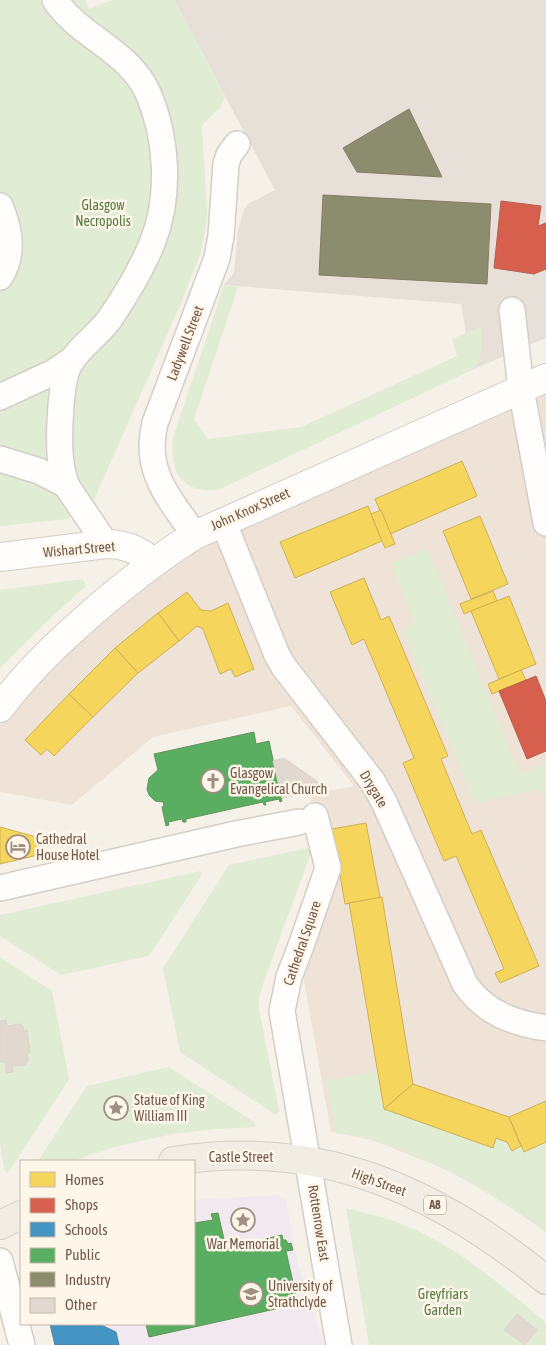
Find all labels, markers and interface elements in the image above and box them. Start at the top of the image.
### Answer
park label: Glasgow Necropolis [75,197,131,229]
street label: Ladywell Street [163,303,207,383]
street label: John Knox Street [208,484,292,534]
street label: Wishart Street [42,538,116,560]
place label: Glasgow Evangelical Church [230,765,327,797]
church icon: Glasgow Evangelical Church [200,768,226,794]
street label: Drygate [357,768,391,810]
place label: Cathedral House Hotel [36,831,100,863]
hotel icon: Cathedral House Hotel [5,834,31,860]
street label: Cathedral Square [280,898,324,988]
place label: Statue of King William III [134,1092,205,1124]
place icon: Statue of King William III [103,1095,129,1121]
street label: Castle Street [209,1149,273,1165]
legend [20,1160,195,1325]
street label: High Street [350,1165,408,1199]
text: Homes [65,1171,104,1188]
street label: Rottenrow East [305,1184,333,1262]
text: Shops [65,1196,98,1213]
road number: A8 [424,1196,446,1214]
place icon: War Memorial [230,1207,256,1233]
text: Schools [65,1221,108,1238]
place label: War Memorial [207,1236,279,1252]
text: Public [65,1246,100,1263]
text: Industry [65,1271,111,1288]
place label: University of Strathclyde [268,1278,333,1310]
school or university icon: University of Strathclyde [238,1281,264,1307]
park label: Greyfriars Garden [418,1286,468,1318]
text: Other [65,1296,97,1313]

